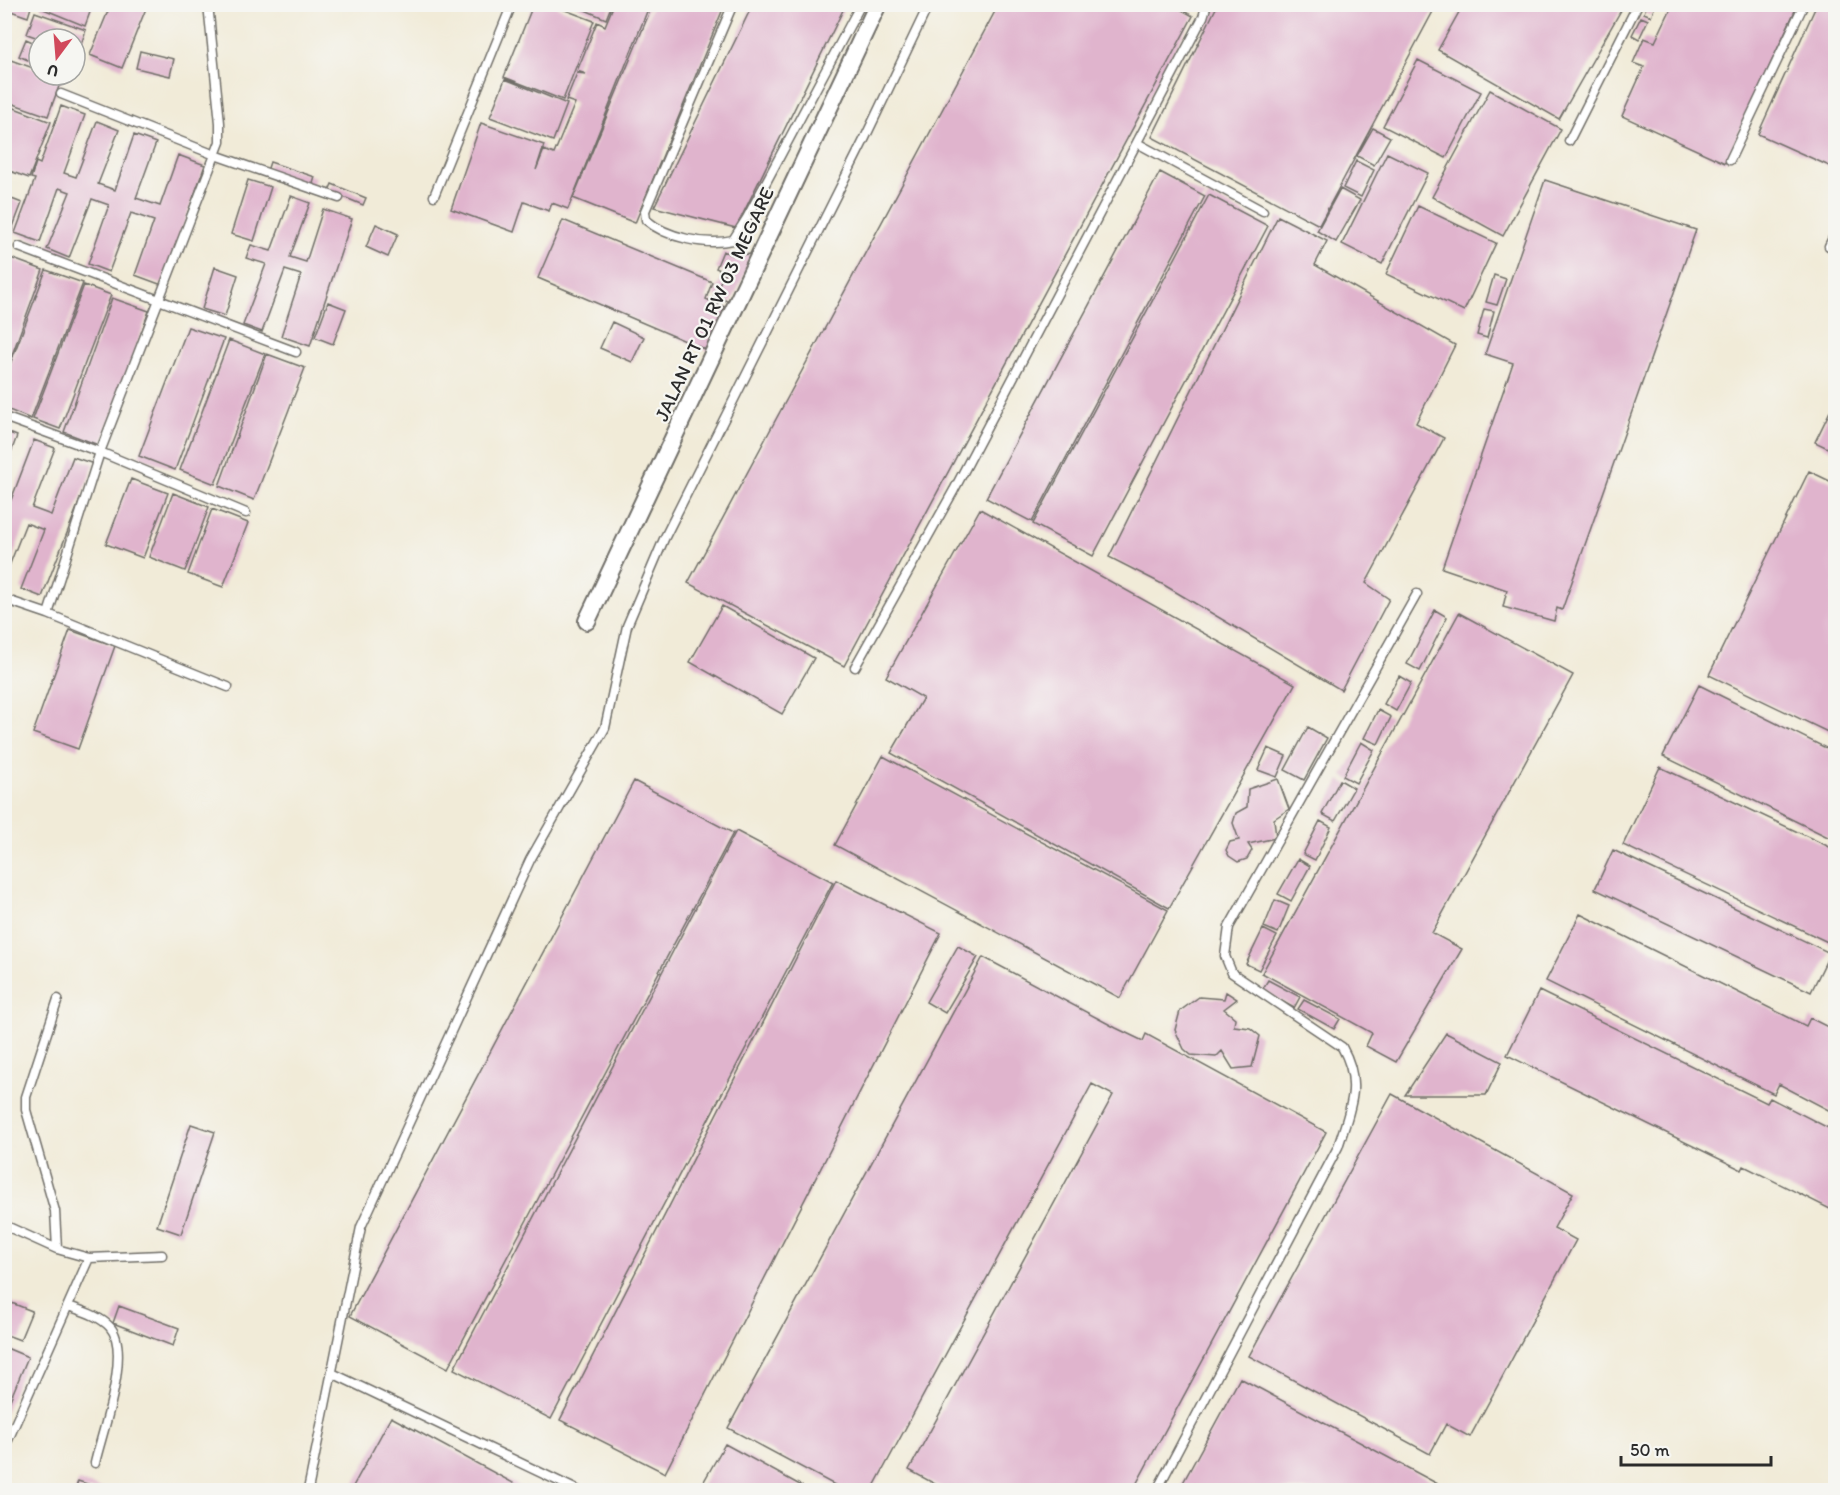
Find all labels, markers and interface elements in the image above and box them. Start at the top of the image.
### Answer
north arrow [27,27,87,87]
text: U [45,60,61,82]
street label: JALAN RT 01 RW 03 MEGARE [649,183,779,425]
scale bar [1621,1429,1771,1467]
text: 50 m [1630,1439,1670,1461]

